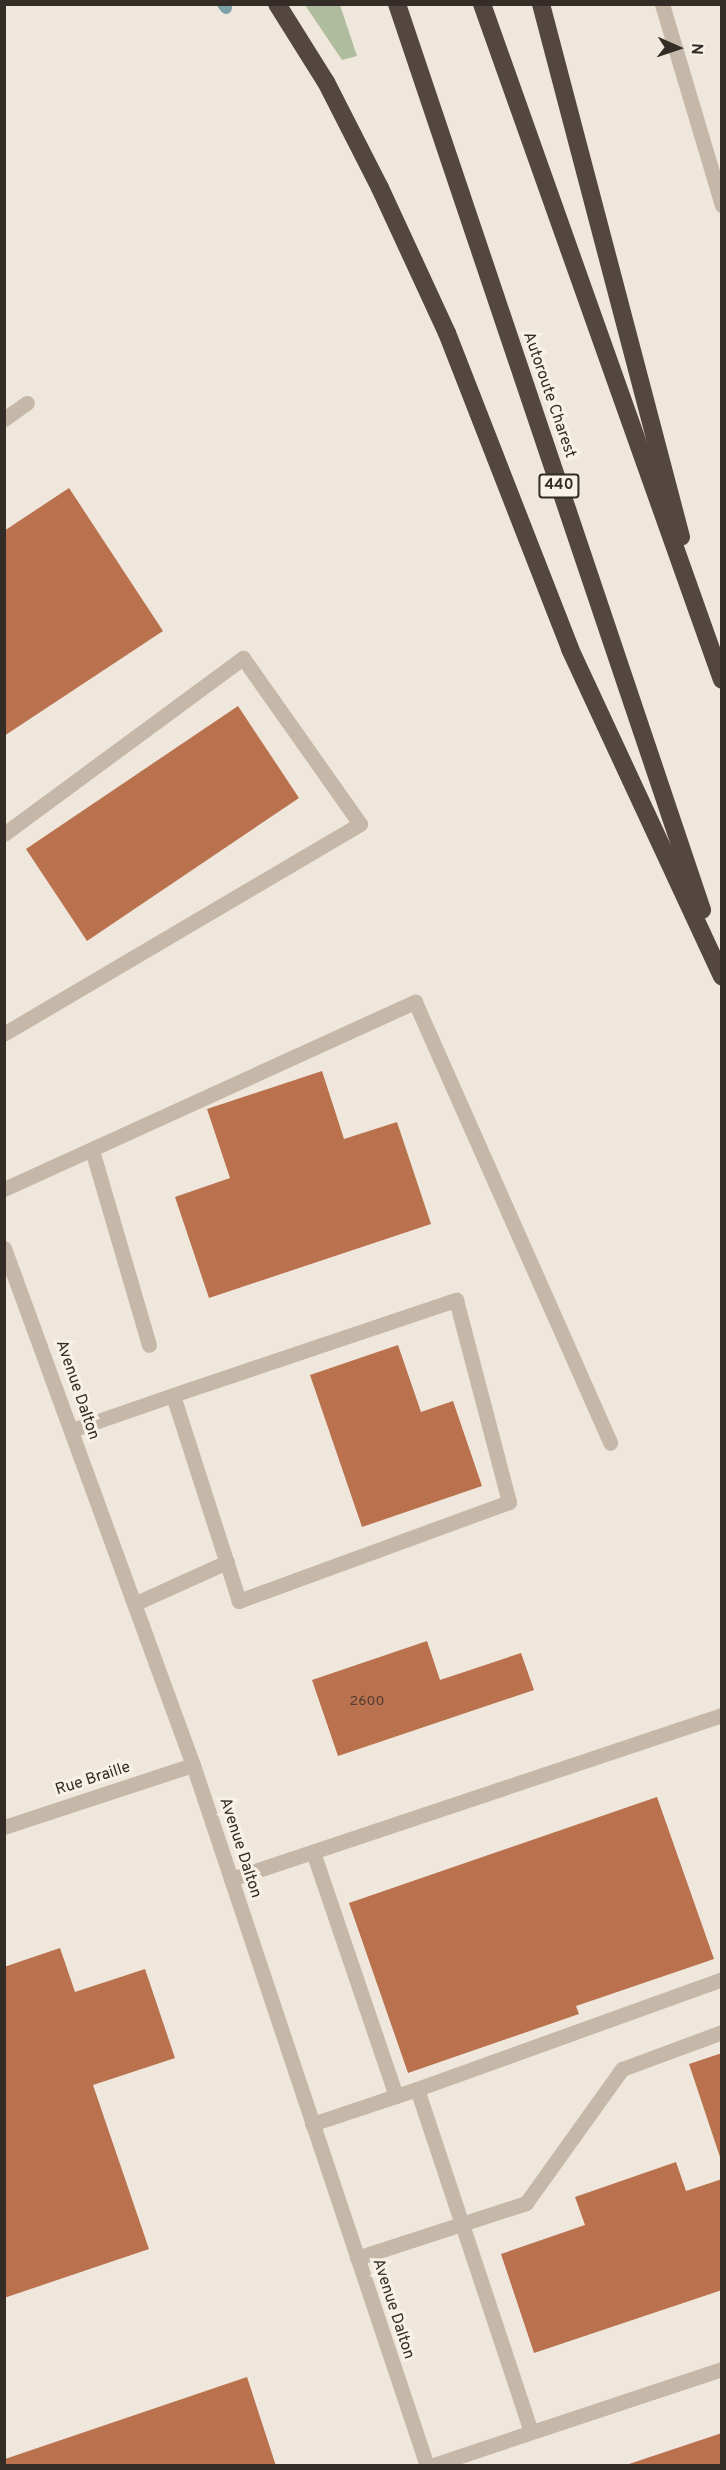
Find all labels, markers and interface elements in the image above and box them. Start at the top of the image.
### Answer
north arrow [648,18,708,78]
text: N [686,43,706,55]
street label: Autoroute Charest [518,329,580,461]
road number: 440 [538,474,580,498]
street label: Avenue Dalton [51,1338,103,1442]
house number: 2600 [350,1694,384,1710]
street label: Rue Braille [53,1758,133,1800]
street label: Avenue Dalton [215,1795,265,1901]
street label: Avenue Dalton [368,2256,418,2362]

